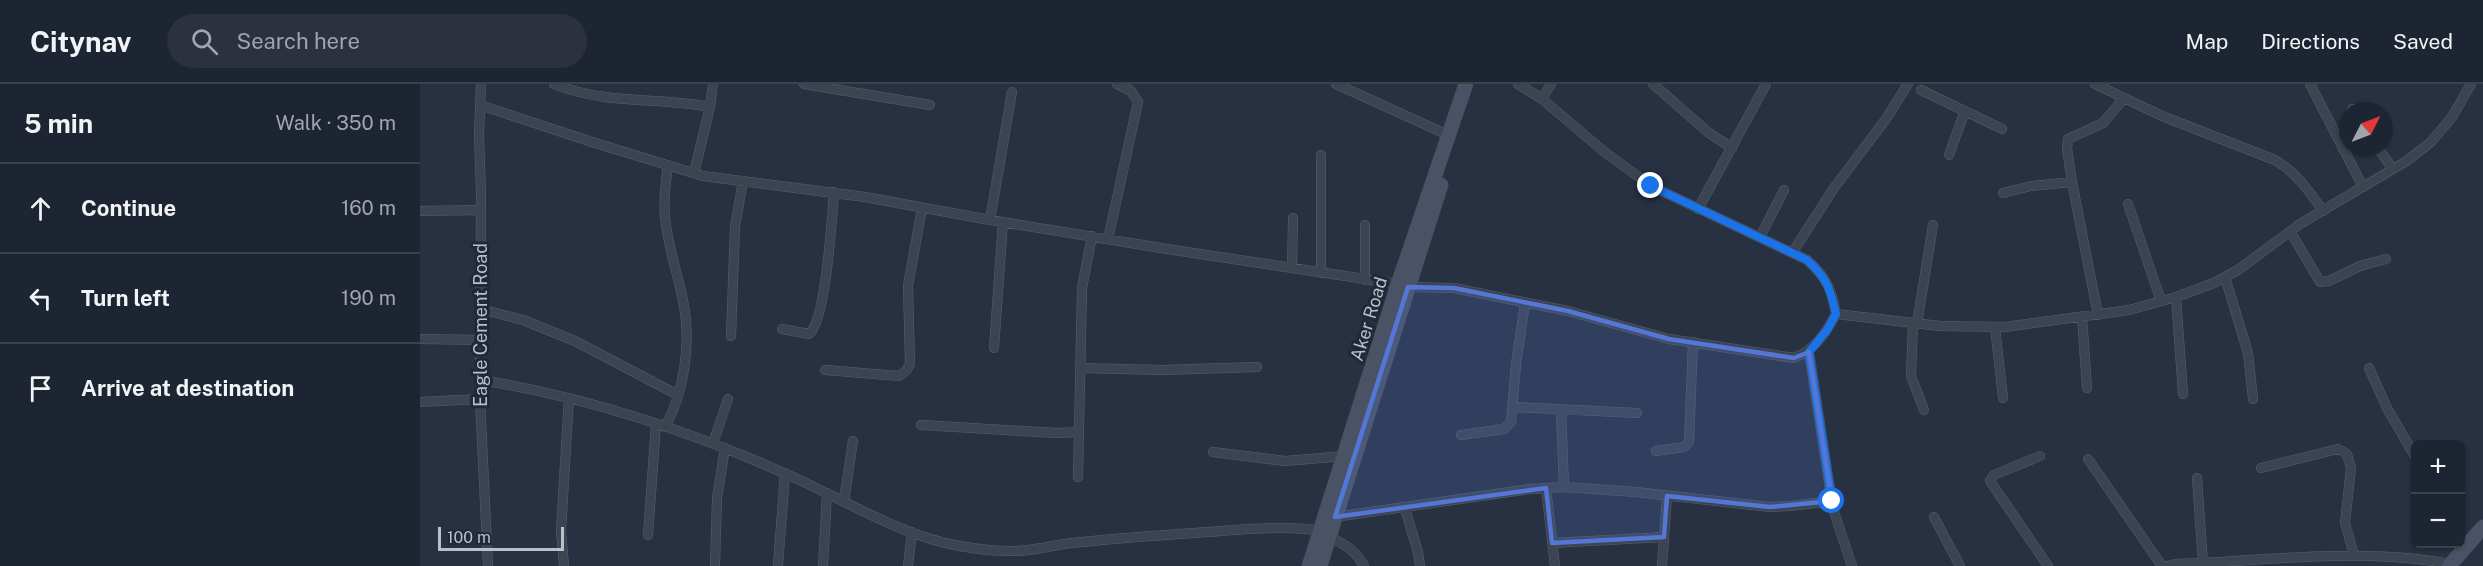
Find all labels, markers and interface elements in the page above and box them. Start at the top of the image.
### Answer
search box [167,14,587,68]
text: Citynav [30,25,131,58]
icon: search [188,25,221,58]
text: Search here [236,28,360,54]
text: Map [2186,29,2228,54]
text: Directions [2261,29,2360,54]
text: Saved [2393,29,2453,54]
north arrow [2339,102,2393,156]
text: 5 min [24,108,93,139]
text: Walk · 350 m [276,111,396,135]
route end [1637,172,1663,198]
icon: ahead [24,192,57,225]
text: Continue [81,195,176,221]
text: 160 m [341,196,396,220]
street label: Eagle Cement Road [470,243,491,407]
street label: Aker Road [1346,274,1391,363]
icon: left [24,282,57,315]
text: Turn left [81,285,170,311]
text: 190 m [341,286,396,310]
icon: arrive [24,372,57,405]
text: Arrive at destination [81,375,294,401]
map controls [2411,440,2465,548]
button: + [2411,440,2465,494]
route start [1818,487,1844,513]
button: − [2411,494,2465,548]
scale bar [438,524,564,552]
text: 100 m [447,528,491,547]

